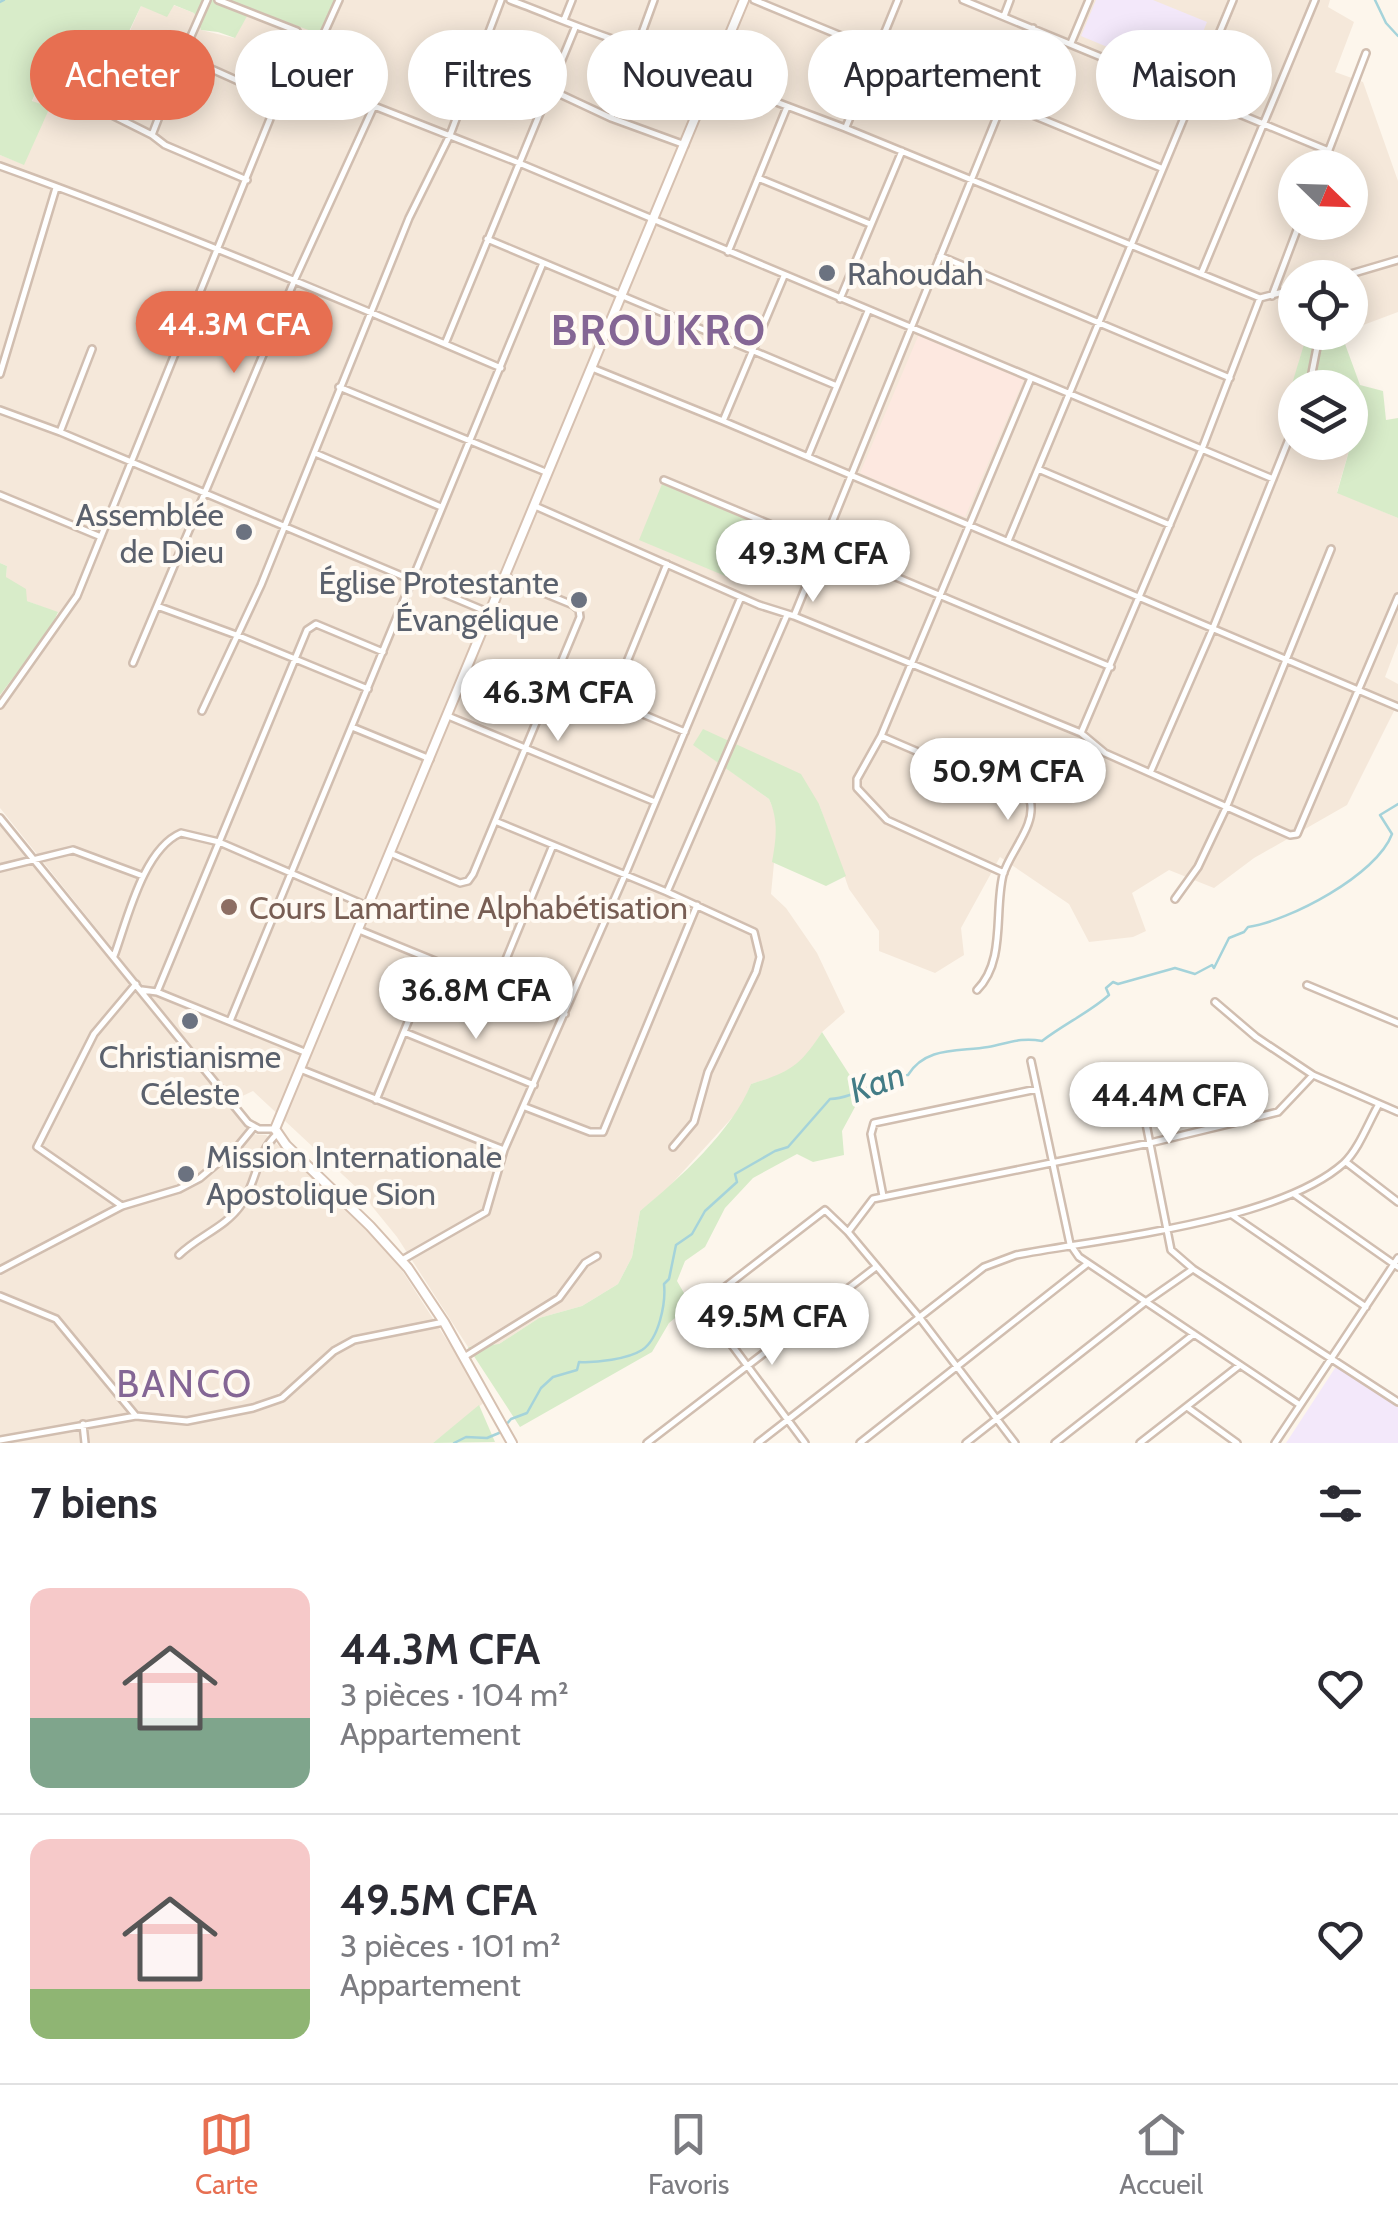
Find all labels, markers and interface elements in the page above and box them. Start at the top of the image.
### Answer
chip: Acheter [30,30,215,120]
chip: Louer [235,30,388,120]
chip: Filtres [408,30,567,120]
chip: Nouveau [587,30,788,120]
chip: Appartement [808,30,1076,120]
chip: Maison [1096,30,1272,120]
north arrow [1278,150,1368,240]
map controls [1278,150,1368,460]
place label: Rahoudah [847,254,984,293]
button: locate [1278,260,1368,350]
marker: Rahoudah [816,262,838,284]
pin: 44.3M CFA [120,291,348,376]
text: 44.3M CFA [158,304,310,343]
district label: BROUKRO [551,304,767,356]
button: layers [1278,370,1368,460]
place label: Assemblée de Dieu [75,495,224,571]
pin: 49.3M CFA [699,520,927,605]
marker: Assemblée de Dieu [233,521,255,543]
text: 49.3M CFA [738,533,888,572]
place label: Église Protestante Évangélique [318,563,559,639]
marker: Église Protestante Évangélique [568,589,590,611]
pin: 46.3M CFA [444,659,672,744]
text: 46.3M CFA [483,672,633,711]
pin: 50.9M CFA [894,738,1122,823]
text: 50.9M CFA [932,751,1084,790]
place label: Cours Lamartine Alphabétisation [249,888,688,927]
marker: Cours Lamartine Alphabétisation [218,896,240,918]
pin: 36.8M CFA [362,957,590,1042]
text: 36.8M CFA [401,970,551,1009]
marker: Christianisme Céleste [179,1010,201,1032]
place label: Christianisme Céleste [99,1037,281,1113]
water label: Kan [843,1052,911,1112]
pin: 44.4M CFA [1055,1062,1283,1147]
text: 44.4M CFA [1091,1075,1247,1114]
place label: Mission Internationale Apostolique Sion [206,1137,502,1213]
marker: Mission Internationale Apostolique Sion [175,1163,197,1185]
pin: 49.5M CFA [658,1283,886,1368]
text: 49.5M CFA [697,1296,847,1335]
district label: BANCO [116,1360,254,1407]
icon: filters [1313,1476,1368,1531]
text: 7 biens [30,1477,158,1529]
text: 44.3M CFA [340,1623,540,1675]
icon: home [110,1628,230,1748]
icon: heart [1313,1661,1368,1716]
text: 3 pièces · 104 m² [340,1675,569,1714]
text: Appartement [340,1714,521,1753]
text: 49.5M CFA [340,1874,537,1926]
icon: home [110,1879,230,1999]
icon: heart [1313,1912,1368,1967]
text: 3 pièces · 101 m² [340,1926,561,1965]
text: Appartement [340,1965,521,2004]
tab: Carte [195,2107,258,2201]
tab: Favoris [648,2107,729,2201]
tab: Accueil [1119,2107,1203,2201]

